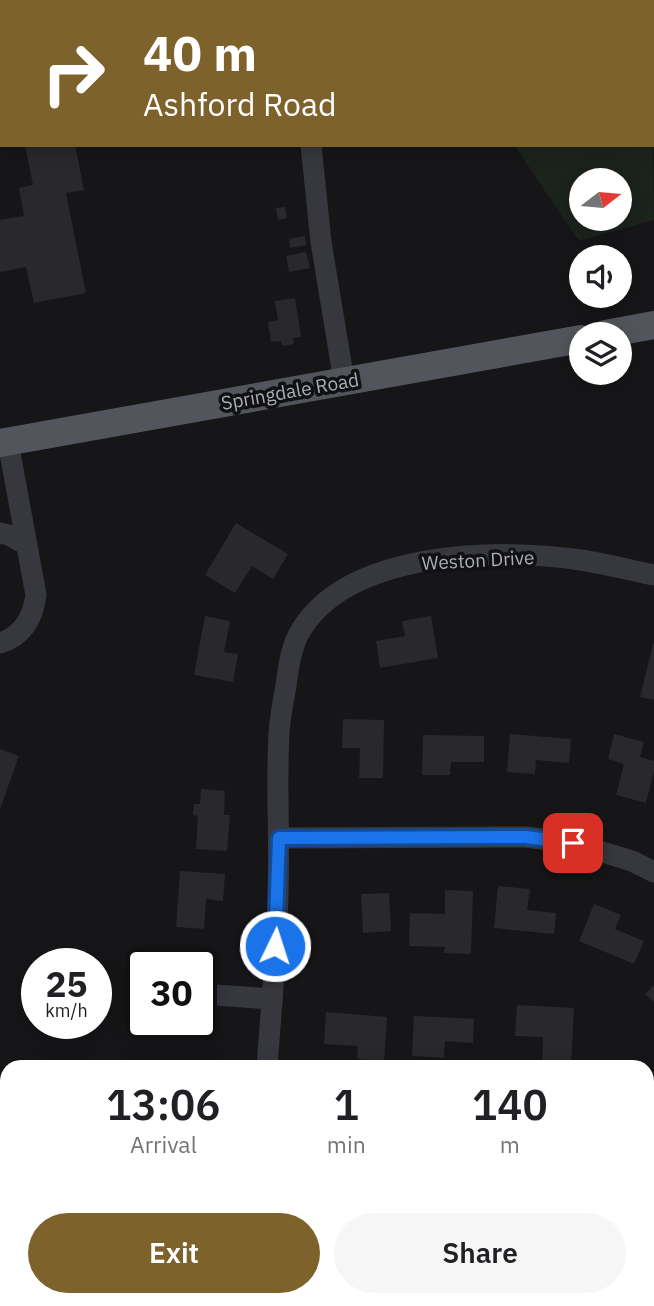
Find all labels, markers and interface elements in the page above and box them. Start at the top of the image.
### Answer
text: 40 m [143,21,257,84]
icon: right [28,28,119,119]
text: Ashford Road [143,83,337,125]
north arrow [569,168,632,231]
map controls [569,168,632,385]
button: sound [569,245,632,308]
button: layers [569,322,632,385]
street label: Springdale Road [219,367,361,415]
street label: Weston Drive [421,545,535,575]
pin [543,813,603,873]
icon: arrive [554,824,592,862]
position arrow [238,909,312,983]
speed limit sign: 30 [126,948,217,1039]
text: 25 [45,961,88,1007]
text: km/h [45,999,88,1022]
text: 13:06 [106,1077,221,1132]
text: 1 [334,1077,359,1132]
text: 140 [472,1077,548,1132]
text: Arrival [130,1129,197,1159]
text: min [327,1129,366,1159]
text: m [500,1129,520,1159]
button: Exit [28,1213,320,1293]
button: Share [334,1213,626,1293]

